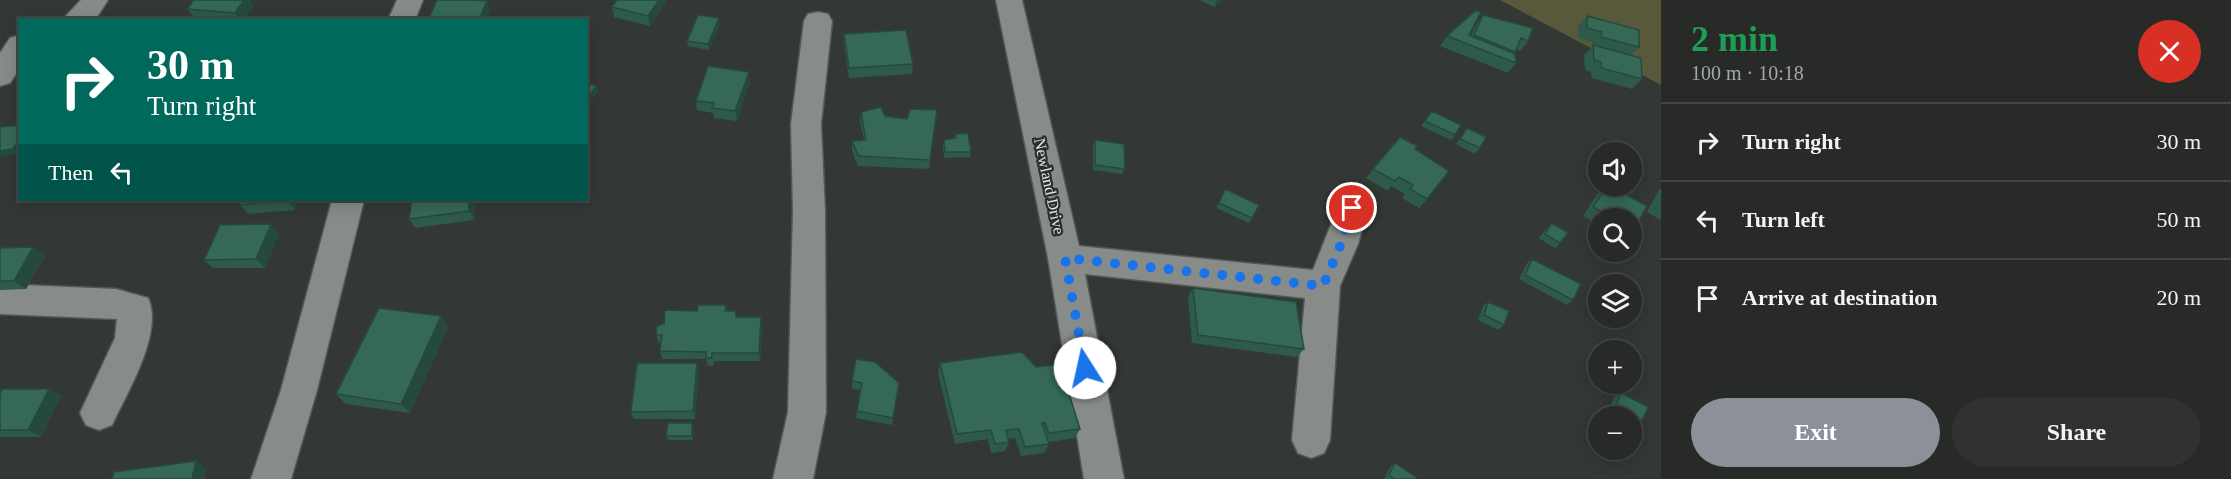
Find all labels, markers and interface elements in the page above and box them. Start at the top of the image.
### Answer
text: 2 min [1691,19,1778,59]
button: close [2138,20,2201,83]
icon: right [48,42,126,120]
text: 30 m [147,42,235,88]
text: 100 m · 10:18 [1691,62,1804,84]
text: Turn right [147,91,256,121]
icon: right [1691,126,1724,159]
text: Turn right [1742,129,1841,154]
text: 30 m [2156,129,2201,154]
street label: Newland Drive [1031,136,1068,236]
map controls [1588,142,1642,460]
button: sound [1588,142,1642,196]
icon: left [105,156,138,189]
text: Then [48,160,93,185]
pin [1326,182,1377,233]
icon: arrive [1335,191,1368,224]
icon: left [1691,204,1724,237]
text: Turn left [1742,207,1825,232]
text: 50 m [2156,207,2201,232]
button: search [1588,208,1642,262]
button: layers [1588,274,1642,328]
icon: arrive [1691,282,1724,315]
text: Arrive at destination [1742,285,1938,310]
text: 20 m [2156,285,2201,310]
position arrow [1053,336,1117,400]
button: + [1588,340,1642,394]
button: Exit [1691,398,1940,467]
button: Share [1952,398,2201,467]
button: − [1588,406,1642,460]

